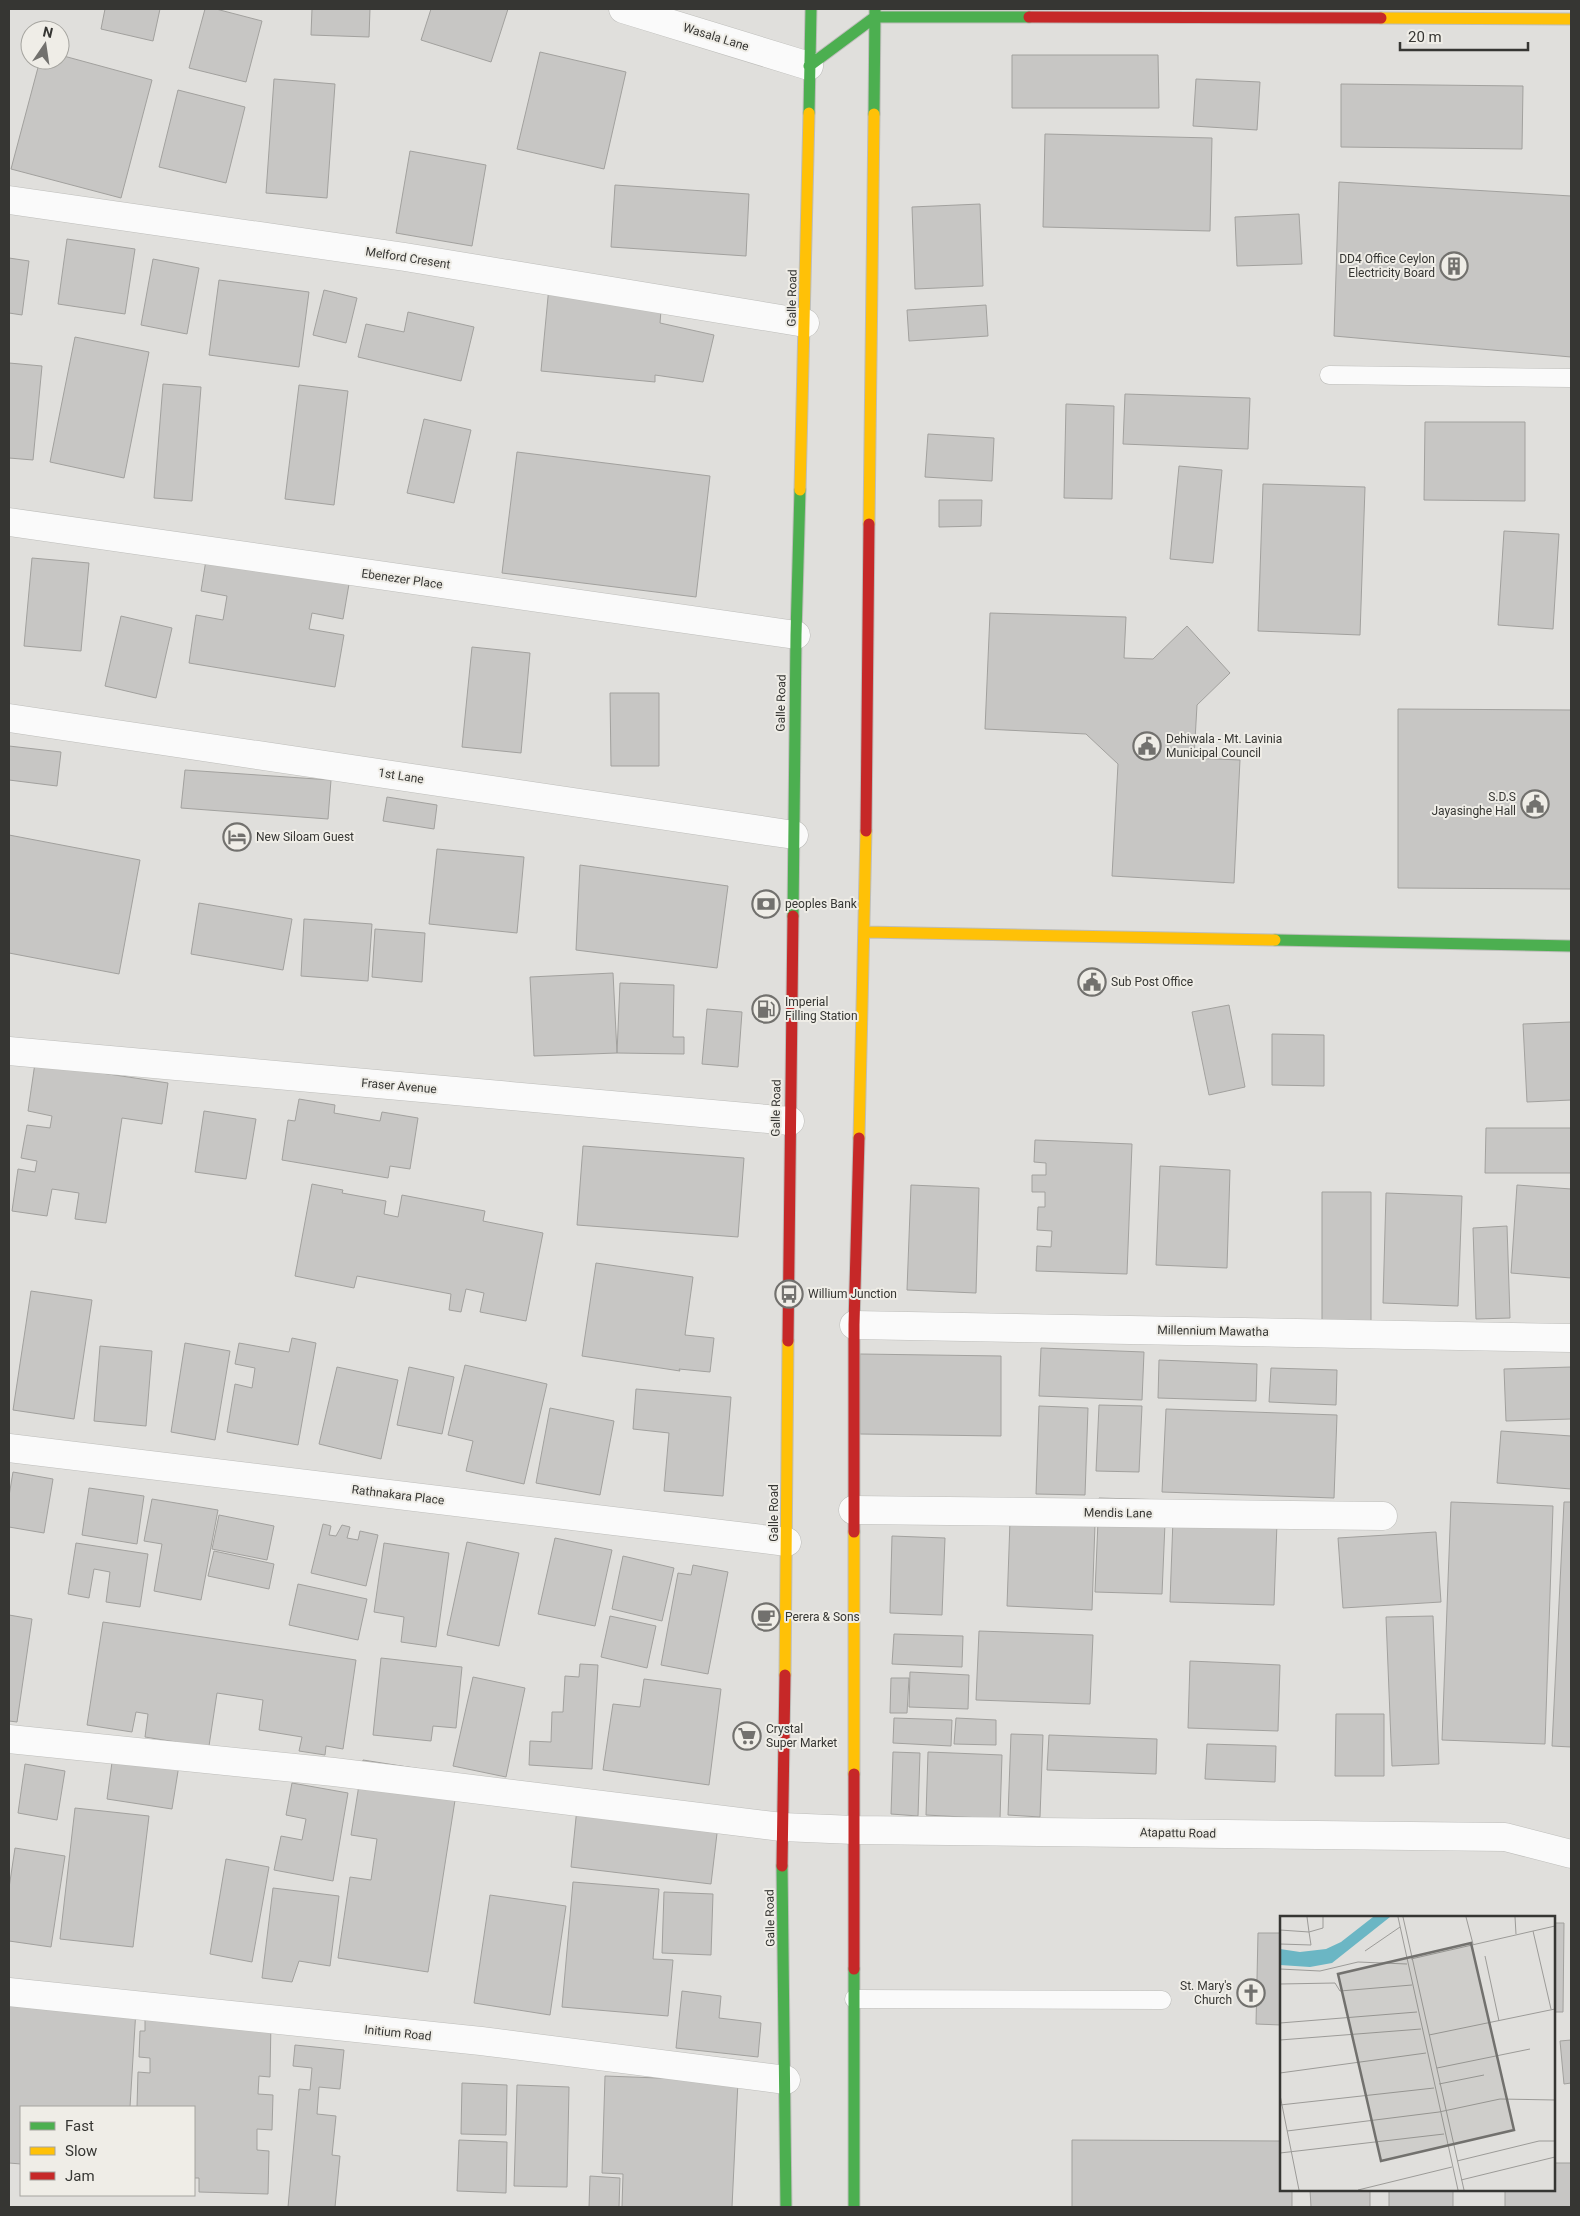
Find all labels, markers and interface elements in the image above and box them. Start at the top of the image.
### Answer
north arrow [20,20,70,70]
street label: Wasala Lane [681,20,751,54]
scale bar [1400,20,1528,52]
text: N [41,23,55,41]
text: 20 m [1408,28,1442,46]
street label: Melford Cresent [365,244,451,272]
building icon: DD4 Office Ceylon Electricity Board [1439,251,1469,281]
place label: DD4 Office Ceylon Electricity Board [1339,252,1435,280]
street label: Galle Road [784,269,800,327]
street label: Ebenezer Place [361,566,443,592]
street label: Galle Road [773,674,789,732]
public building icon: Dehiwala - Mt. Lavinia Municipal Council [1132,731,1162,761]
place label: Dehiwala - Mt. Lavinia Municipal Council [1166,732,1282,760]
street label: 1st Lane [377,766,425,786]
public building icon: S.D.S Jayasinghe Hall [1520,789,1550,819]
place label: S.D.S Jayasinghe Hall [1431,790,1516,818]
hotel icon: New Siloam Guest [222,822,252,852]
place label: New Siloam Guest [256,830,354,844]
bank icon: peoples Bank [751,889,781,919]
place label: peoples Bank [785,897,858,911]
public building icon: Sub Post Office [1077,967,1107,997]
place label: Sub Post Office [1111,975,1193,989]
fuel station icon: Imperial Filling Station [751,994,781,1024]
place label: Imperial Filling Station [785,995,858,1023]
street label: Fraser Avenue [361,1076,437,1096]
street label: Galle Road [768,1079,784,1137]
bus stop icon: Willium Junction [774,1279,804,1309]
place label: Willium Junction [808,1287,897,1301]
street label: Millennium Mawatha [1157,1323,1269,1339]
street label: Rathnakara Place [351,1482,445,1508]
street label: Galle Road [767,1484,781,1542]
street label: Mendis Lane [1084,1505,1152,1521]
cafe icon: Perera & Sons [751,1602,781,1632]
place label: Perera & Sons [785,1610,860,1624]
supermarket icon: Crystal Super Market [732,1721,762,1751]
place label: Crystal Super Market [766,1722,837,1750]
street label: Atapattu Road [1140,1825,1216,1841]
street label: Galle Road [762,1889,778,1947]
inset map [1280,1916,1555,2191]
church icon: St. Mary's Church [1236,1978,1266,2008]
place label: St. Mary's Church [1180,1979,1232,2007]
street label: Initium Road [364,2023,432,2043]
legend [20,2106,195,2196]
text: Fast [65,2117,94,2135]
text: Slow [65,2142,97,2160]
text: Jam [65,2167,95,2185]

